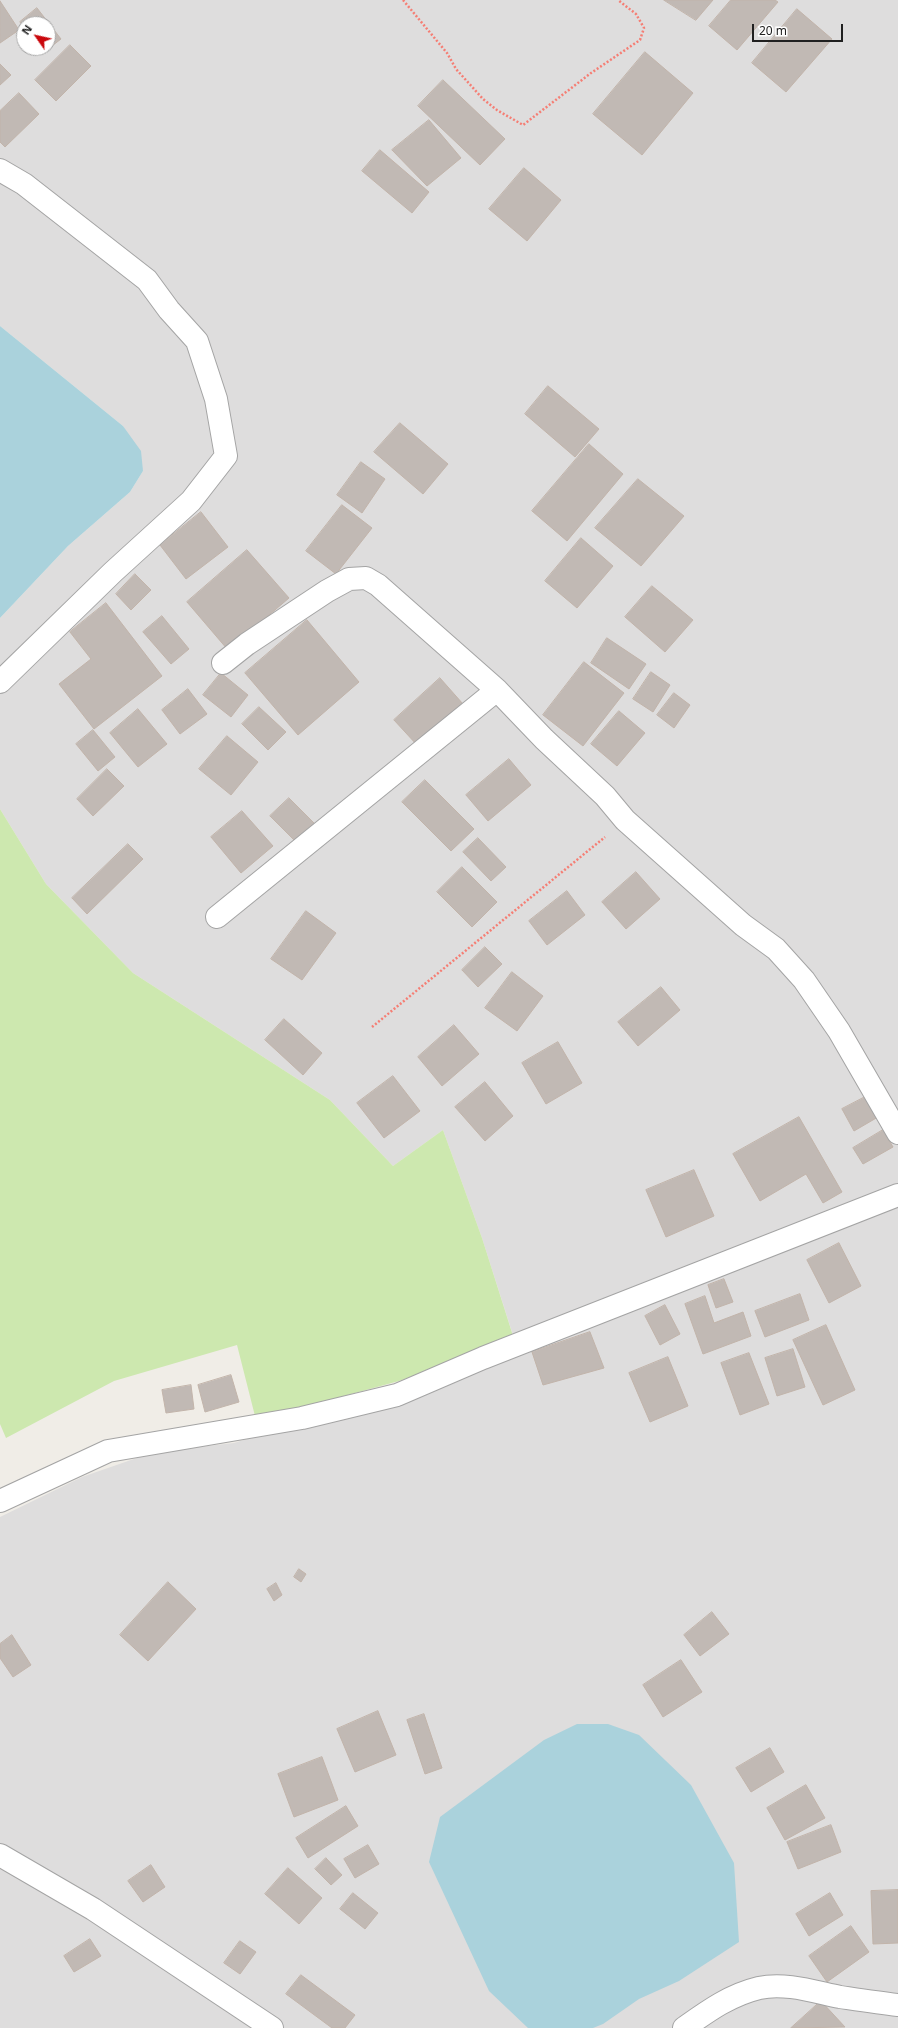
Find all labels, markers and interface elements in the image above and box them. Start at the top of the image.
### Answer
north arrow [16,16,56,56]
scale bar [754,16,845,42]
text: N [18,22,35,37]
text: 20 m [759,22,787,39]

